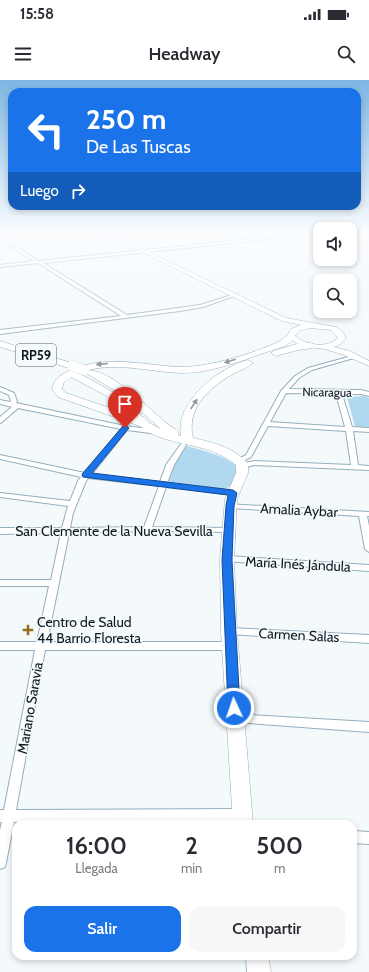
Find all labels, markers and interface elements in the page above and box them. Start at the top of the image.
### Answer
text: 15:58 [20,5,54,23]
icon: menu [12,43,34,65]
text: Headway [149,43,220,65]
icon: search [335,43,357,65]
text: 250 m [86,102,166,136]
icon: left [20,104,72,156]
text: De Las Tuscas [86,136,191,158]
icon: right [67,180,89,202]
text: Luego [20,182,59,200]
map controls [313,222,357,318]
button: sound [313,222,357,266]
button: search [313,274,357,318]
road number: RP59 [16,344,56,366]
one-way arrow [224,358,236,364]
one-way arrow [96,360,108,367]
street label: Nicaragua [302,384,352,400]
pin [108,387,142,428]
icon: arrive [114,393,136,415]
one-way arrow [190,399,198,409]
street label: Amalia Aybar [260,499,339,521]
street label: San Clemente de la Nueva Sevilla [15,522,213,540]
street label: María Inés Jándula [245,552,352,576]
place label: Centro de Salud 44 Barrio Floresta [37,613,141,647]
marker: Centro de Salud 44 Barrio Floresta [22,624,34,636]
street label: Carmen Salas [258,624,340,646]
street label: Mariano Saravia [13,660,47,755]
position arrow [213,687,255,729]
text: 16:00 [66,831,127,860]
text: 2 [185,831,198,860]
text: 500 [256,831,303,860]
text: Llegada [75,860,118,876]
text: min [181,860,202,876]
text: m [274,860,285,876]
button: Salir [24,906,181,952]
button: Compartir [189,906,345,952]

